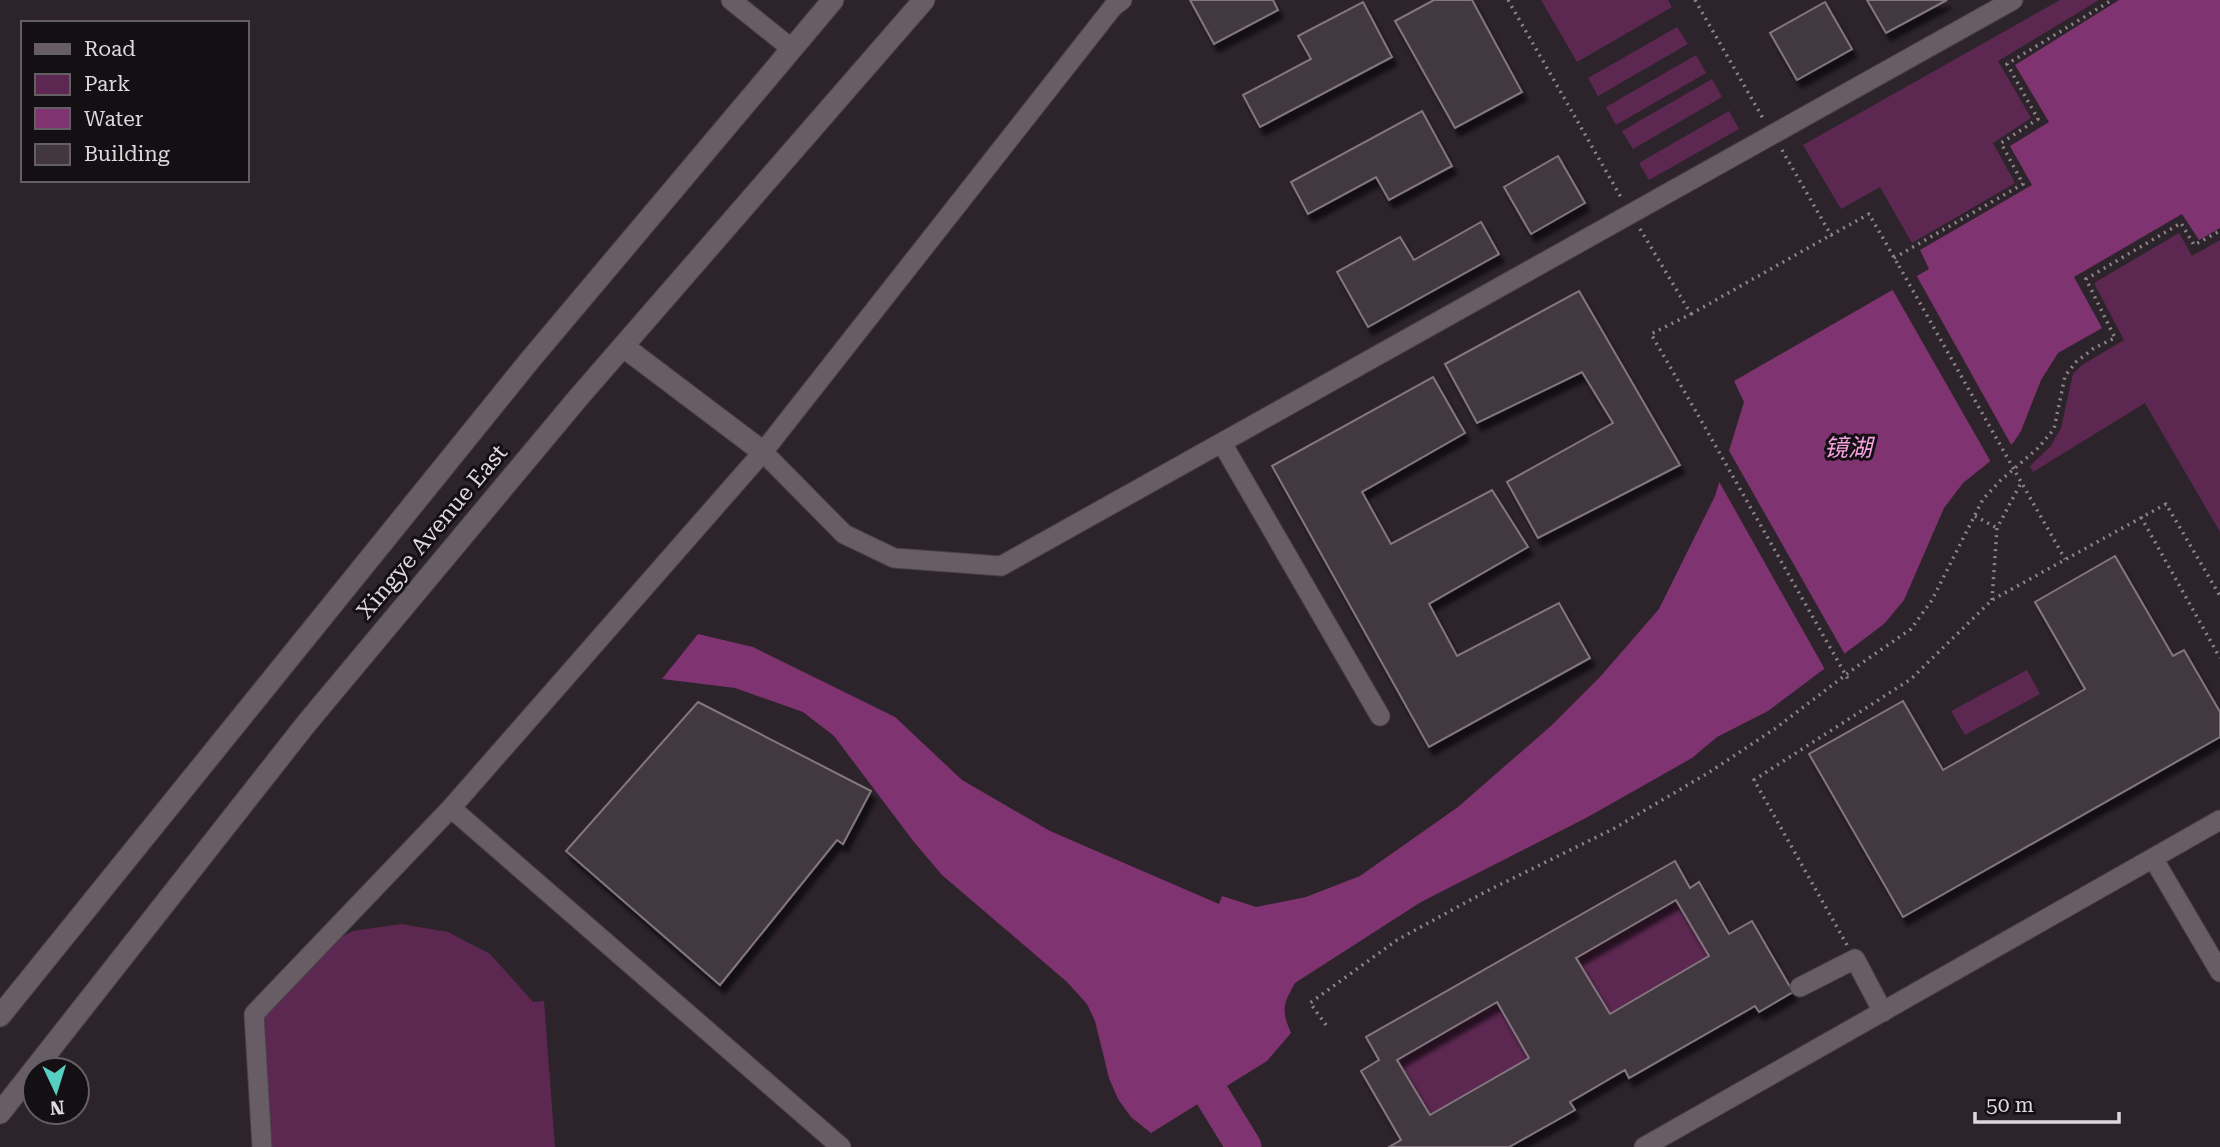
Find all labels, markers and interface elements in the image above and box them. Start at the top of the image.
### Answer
legend [21,21,248,182]
text: Road [84,37,136,61]
text: Park [84,72,130,96]
text: Water [84,107,144,131]
text: Building [84,142,170,166]
water label: 镜湖 [1824,434,1876,462]
street label: Xingye Avenue East [351,439,513,625]
north arrow [21,1056,91,1126]
scale bar [1975,1080,2118,1124]
text: 50 m [1986,1093,2034,1117]
text: N [49,1095,65,1119]

